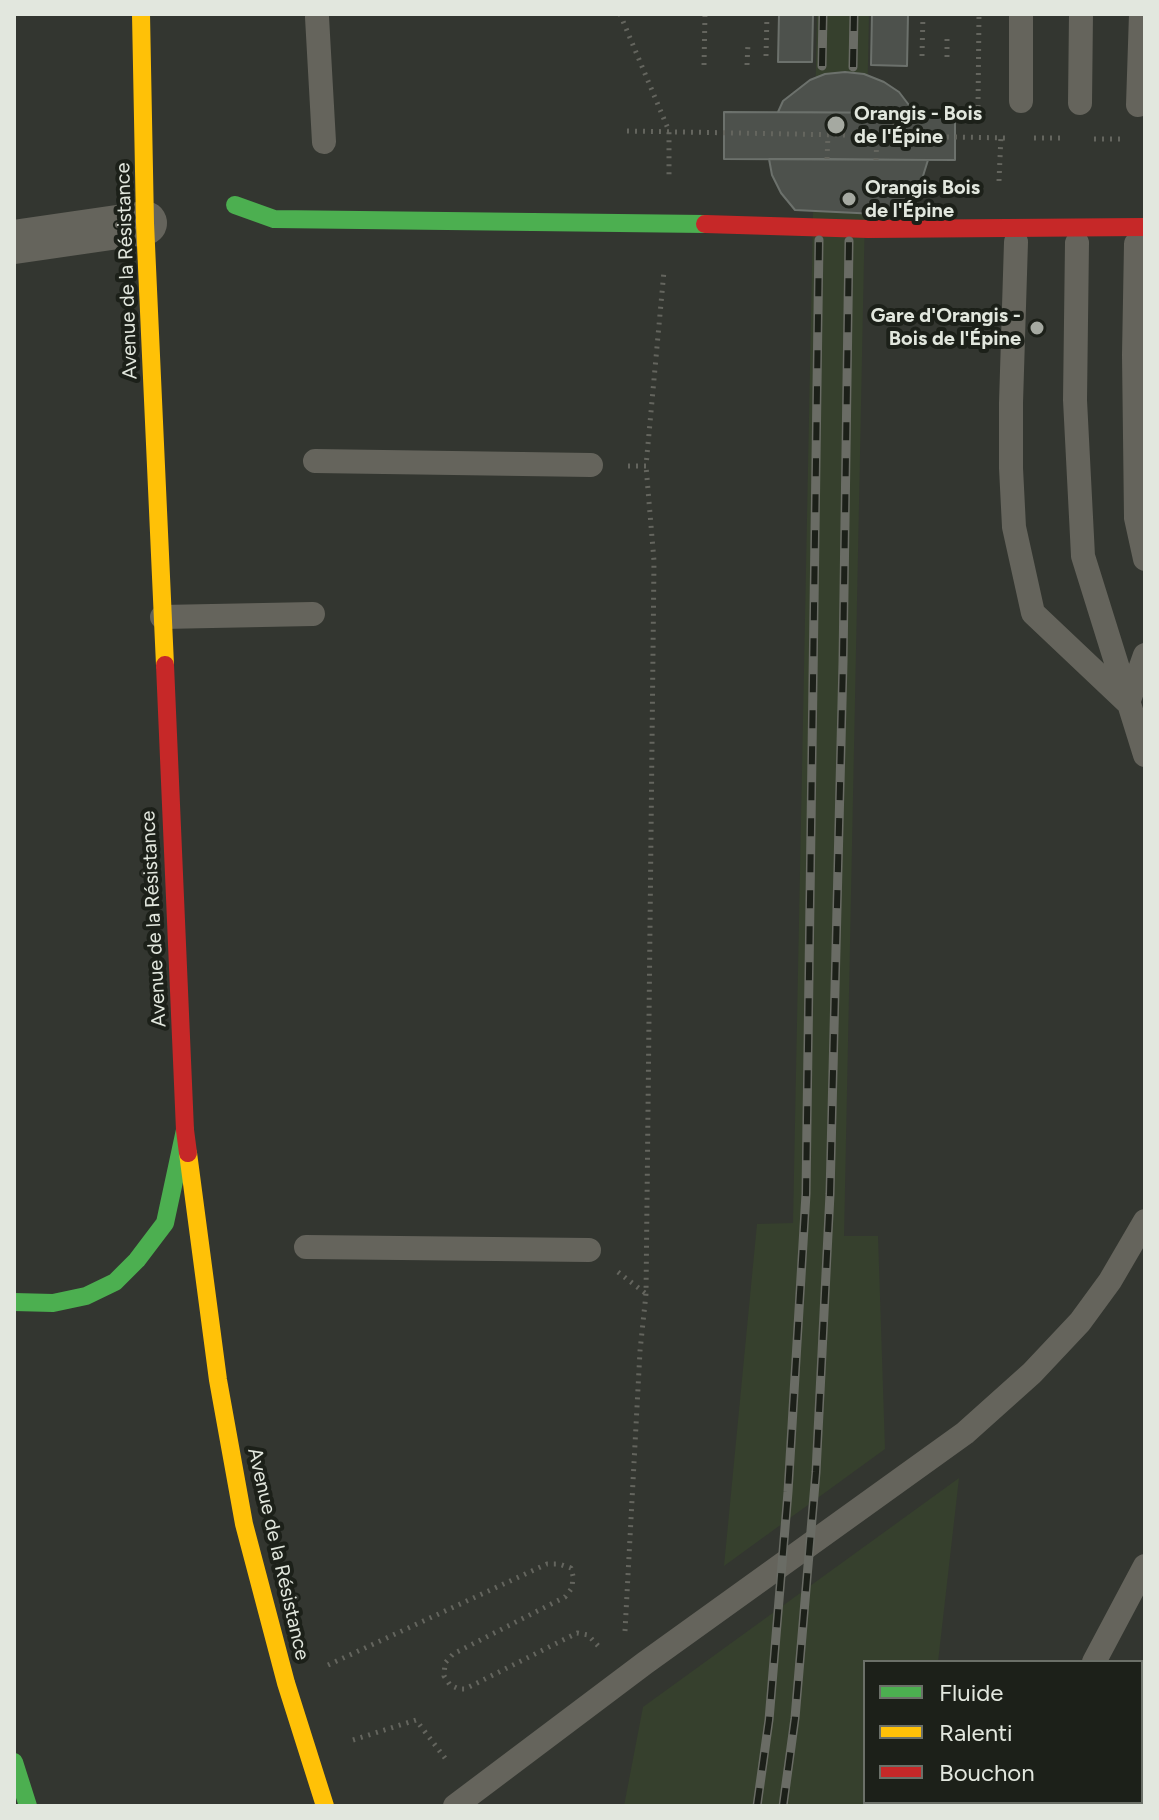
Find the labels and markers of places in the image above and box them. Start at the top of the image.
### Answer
place label: Orangis - Bois de l'Épine [854,102,982,149]
marker: Orangis - Bois de l'Épine [825,114,847,136]
place label: Orangis Bois de l'Épine [865,176,980,223]
marker: Orangis Bois de l'Épine [840,190,858,208]
place label: Gare d'Orangis - Bois de l'Épine [870,304,1021,351]
marker: Gare d'Orangis - Bois de l'Épine [1028,319,1046,337]

